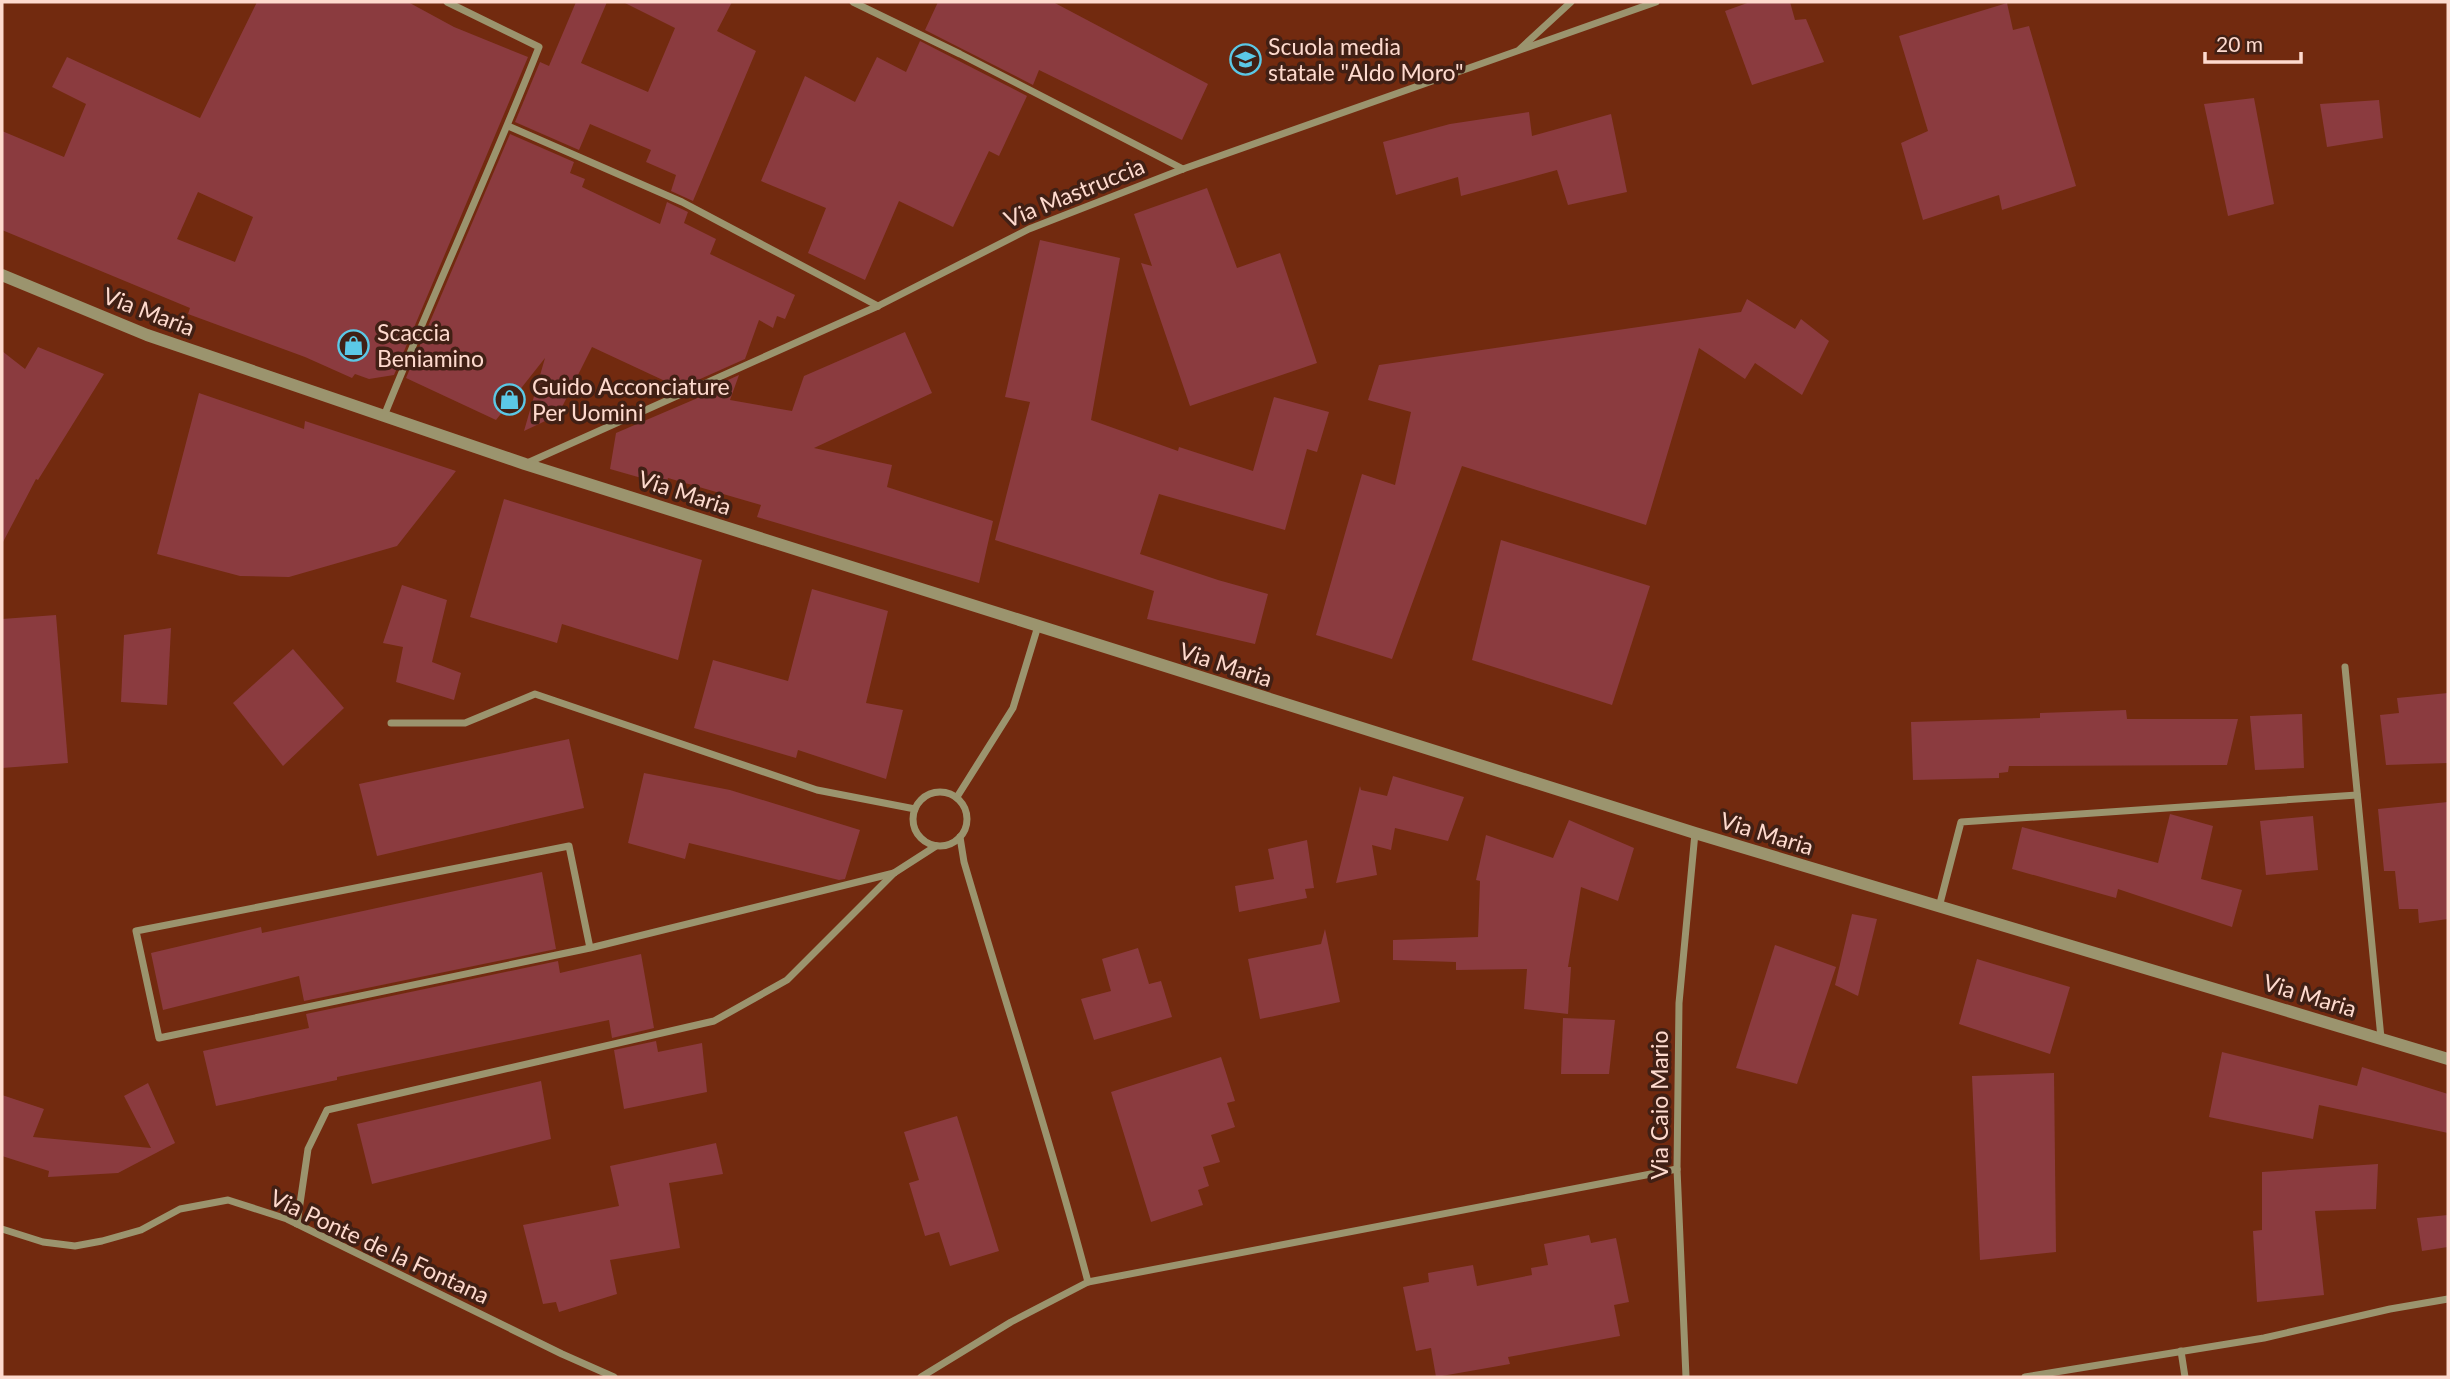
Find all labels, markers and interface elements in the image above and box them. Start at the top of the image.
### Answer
scale bar [2205,21,2301,65]
text: 20 m [2216,31,2263,56]
place label: Scuola media statale "Aldo Moro" [1268,32,1464,86]
school or university icon: Scuola media statale "Aldo Moro" [1228,42,1262,76]
street label: Via Mastruccia [1000,151,1148,233]
street label: Via Maria [99,281,199,341]
place label: Scaccia Beniamino [377,318,484,372]
shop icon: Scaccia Beniamino [337,328,371,362]
place label: Guido Acconciature Per Uomini [532,372,730,426]
shop icon: Guido Acconciature Per Uomini [492,382,526,416]
street label: Via Maria [635,464,735,520]
street label: Via Maria [1176,636,1276,692]
street label: Via Maria [1717,806,1817,860]
street label: Via Maria [2260,968,2360,1022]
street label: Via Caio Mario [1645,1030,1673,1180]
street label: Via Ponte de la Fontana [266,1183,494,1309]

